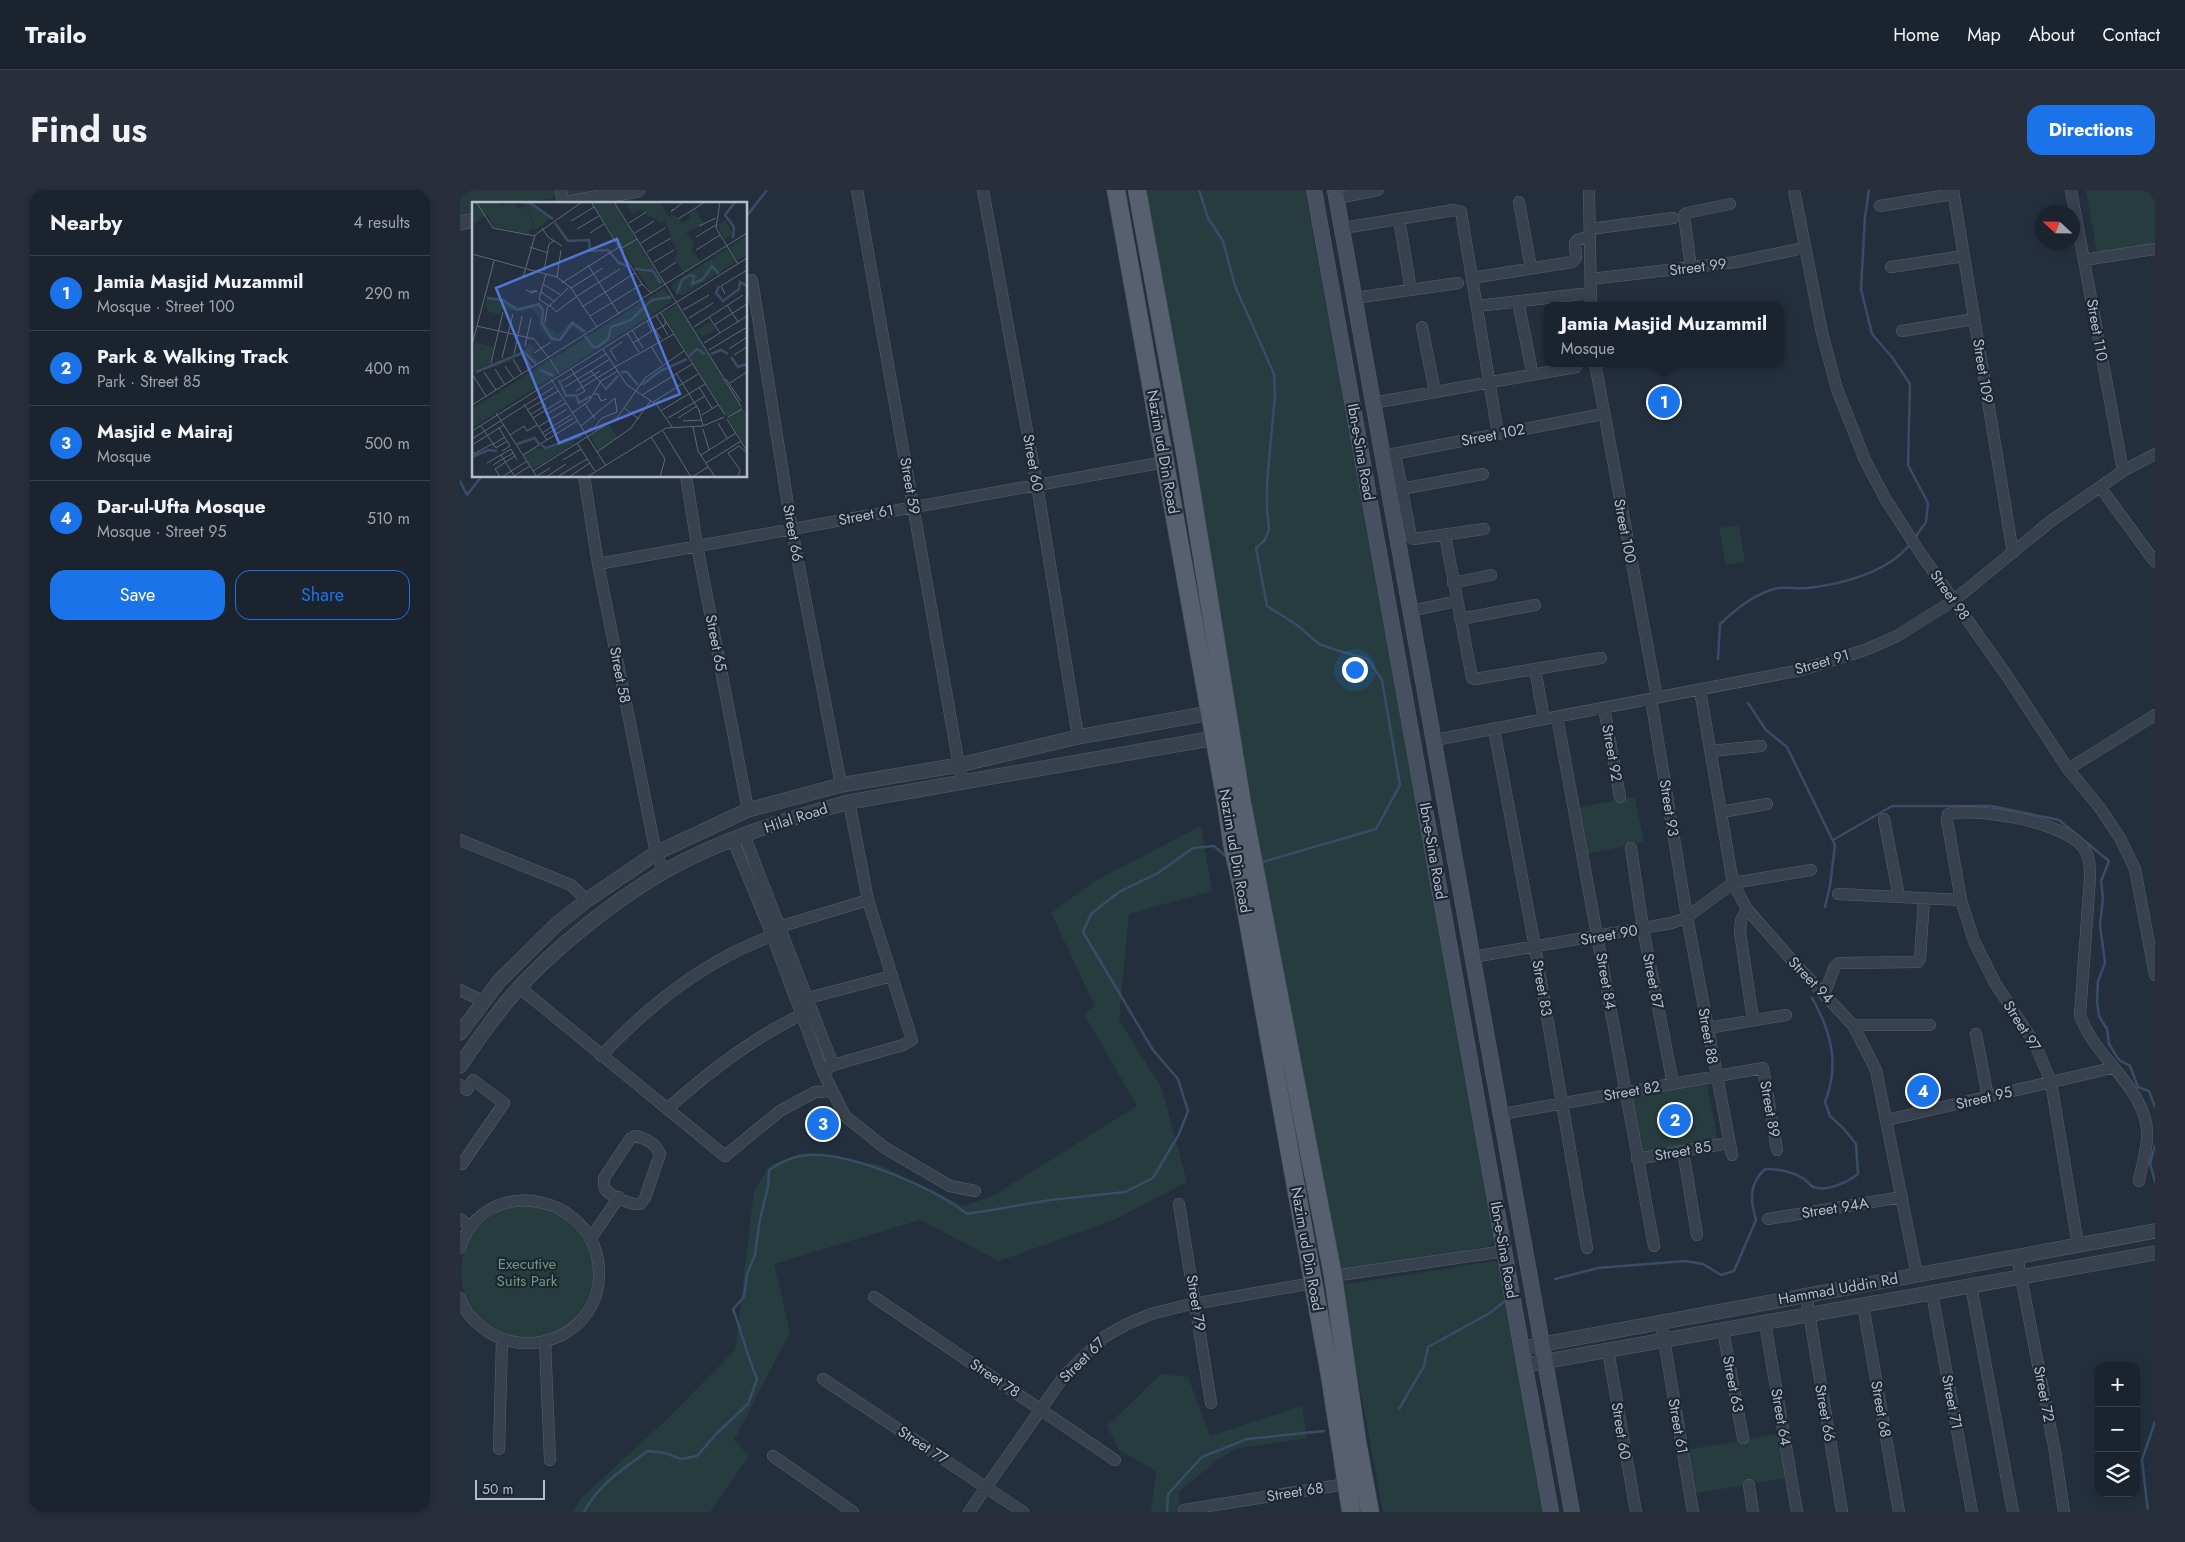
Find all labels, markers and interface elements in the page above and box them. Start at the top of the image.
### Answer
text: Trailo [25,17,87,52]
text: Home [1893,22,1939,48]
text: Map [1967,22,2001,48]
text: About [2029,22,2074,48]
text: Contact [2102,22,2160,48]
text: Find us [30,105,147,155]
button: Directions [2027,105,2155,155]
inset map [472,202,748,478]
north arrow [2035,205,2080,250]
text: Nearby [50,208,122,238]
text: 4 results [354,211,410,234]
street label: Street 99 [1668,253,1728,281]
text: Jamia Masjid Muzammil [97,268,304,295]
text: 1 [62,282,70,305]
text: 290 m [365,282,410,305]
text: Mosque · Street 100 [97,295,235,318]
street label: Street 110 [2081,297,2113,363]
popup [1544,302,1784,367]
text: Jamia Masjid Muzammil [1561,310,1767,337]
text: Mosque [1561,337,1615,360]
street label: Street 109 [1967,337,1999,405]
text: Park & Walking Track [97,343,289,370]
text: 2 [61,357,71,380]
text: 400 m [364,357,410,380]
text: Park · Street 85 [97,370,201,393]
pin: 1 [1648,383,1680,421]
street label: Nazim ud Din Road [1141,388,1185,516]
street label: Ibn-e-Sina Road [1342,402,1380,502]
text: Masjid e Mairaj [97,418,233,445]
street label: Street 102 [1459,418,1527,452]
text: 3 [61,432,71,455]
text: 500 m [364,432,410,455]
street label: Street 60 [1017,433,1049,493]
text: Mosque [97,445,151,468]
street label: Street 59 [894,456,926,516]
text: Dar-ul-Ufta Mosque [97,493,266,520]
street label: Street 100 [1608,497,1642,565]
street label: Street 61 [837,499,895,531]
street label: Street 66 [777,503,809,563]
text: 4 [60,507,72,530]
text: 510 m [367,507,410,530]
text: Mosque · Street 95 [97,520,227,543]
street label: Street 98 [1925,565,1975,625]
button: Save [50,570,225,620]
button: Share [235,570,410,620]
street label: Street 65 [700,613,732,673]
street label: Street 91 [1792,644,1852,680]
street label: Street 58 [604,645,636,705]
your location [1342,657,1368,683]
street label: Street 92 [1596,723,1628,783]
street label: Street 93 [1654,778,1684,838]
street label: Nazim ud Din Road [1213,787,1257,915]
street label: Hilal Road [761,797,831,839]
street label: Ibn-e-Sina Road [1414,801,1452,901]
street label: Street 90 [1579,919,1639,951]
street label: Street 84 [1590,951,1622,1011]
street label: Street 87 [1637,951,1669,1011]
street label: Street 94 [1783,952,1839,1009]
street label: Street 83 [1526,958,1558,1018]
street label: Street 97 [1998,996,2046,1056]
street label: Street 88 [1692,1006,1724,1066]
pin: 4 [1907,1072,1939,1110]
street label: Street 82 [1602,1075,1662,1107]
street label: Street 89 [1754,1079,1786,1139]
street label: Street 95 [1954,1081,2014,1115]
pin: 2 [1659,1101,1691,1139]
pin: 3 [807,1105,839,1143]
street label: Street 85 [1653,1135,1713,1167]
street label: Nazim ud Din Road [1285,1185,1329,1313]
street label: Street 94A [1800,1192,1870,1224]
street label: Ibn-e-Sina Road [1485,1200,1523,1300]
park label: Executive Suits Park [497,1253,558,1292]
street label: Hammad Uddin Rd [1776,1268,1900,1310]
street label: Street 79 [1181,1273,1211,1333]
street label: Street 67 [1054,1332,1110,1388]
street label: Street 78 [965,1353,1025,1403]
street label: Street 63 [1717,1354,1749,1414]
map controls [2095,1362,2140,1497]
button: + [2095,1362,2140,1407]
street label: Street 72 [2028,1364,2060,1424]
street label: Street 71 [1936,1373,1968,1431]
street label: Street 68 [1865,1379,1897,1439]
street label: Street 66 [1809,1383,1841,1443]
street label: Street 64 [1765,1387,1797,1448]
street label: Street 61 [1662,1397,1694,1455]
street label: Street 60 [1606,1401,1636,1461]
button: − [2095,1407,2140,1452]
street label: Street 77 [894,1421,953,1470]
button: layers [2095,1452,2140,1497]
scale bar [475,1477,545,1500]
street label: Street 68 [1265,1477,1325,1507]
text: 50 m [482,1479,513,1499]

